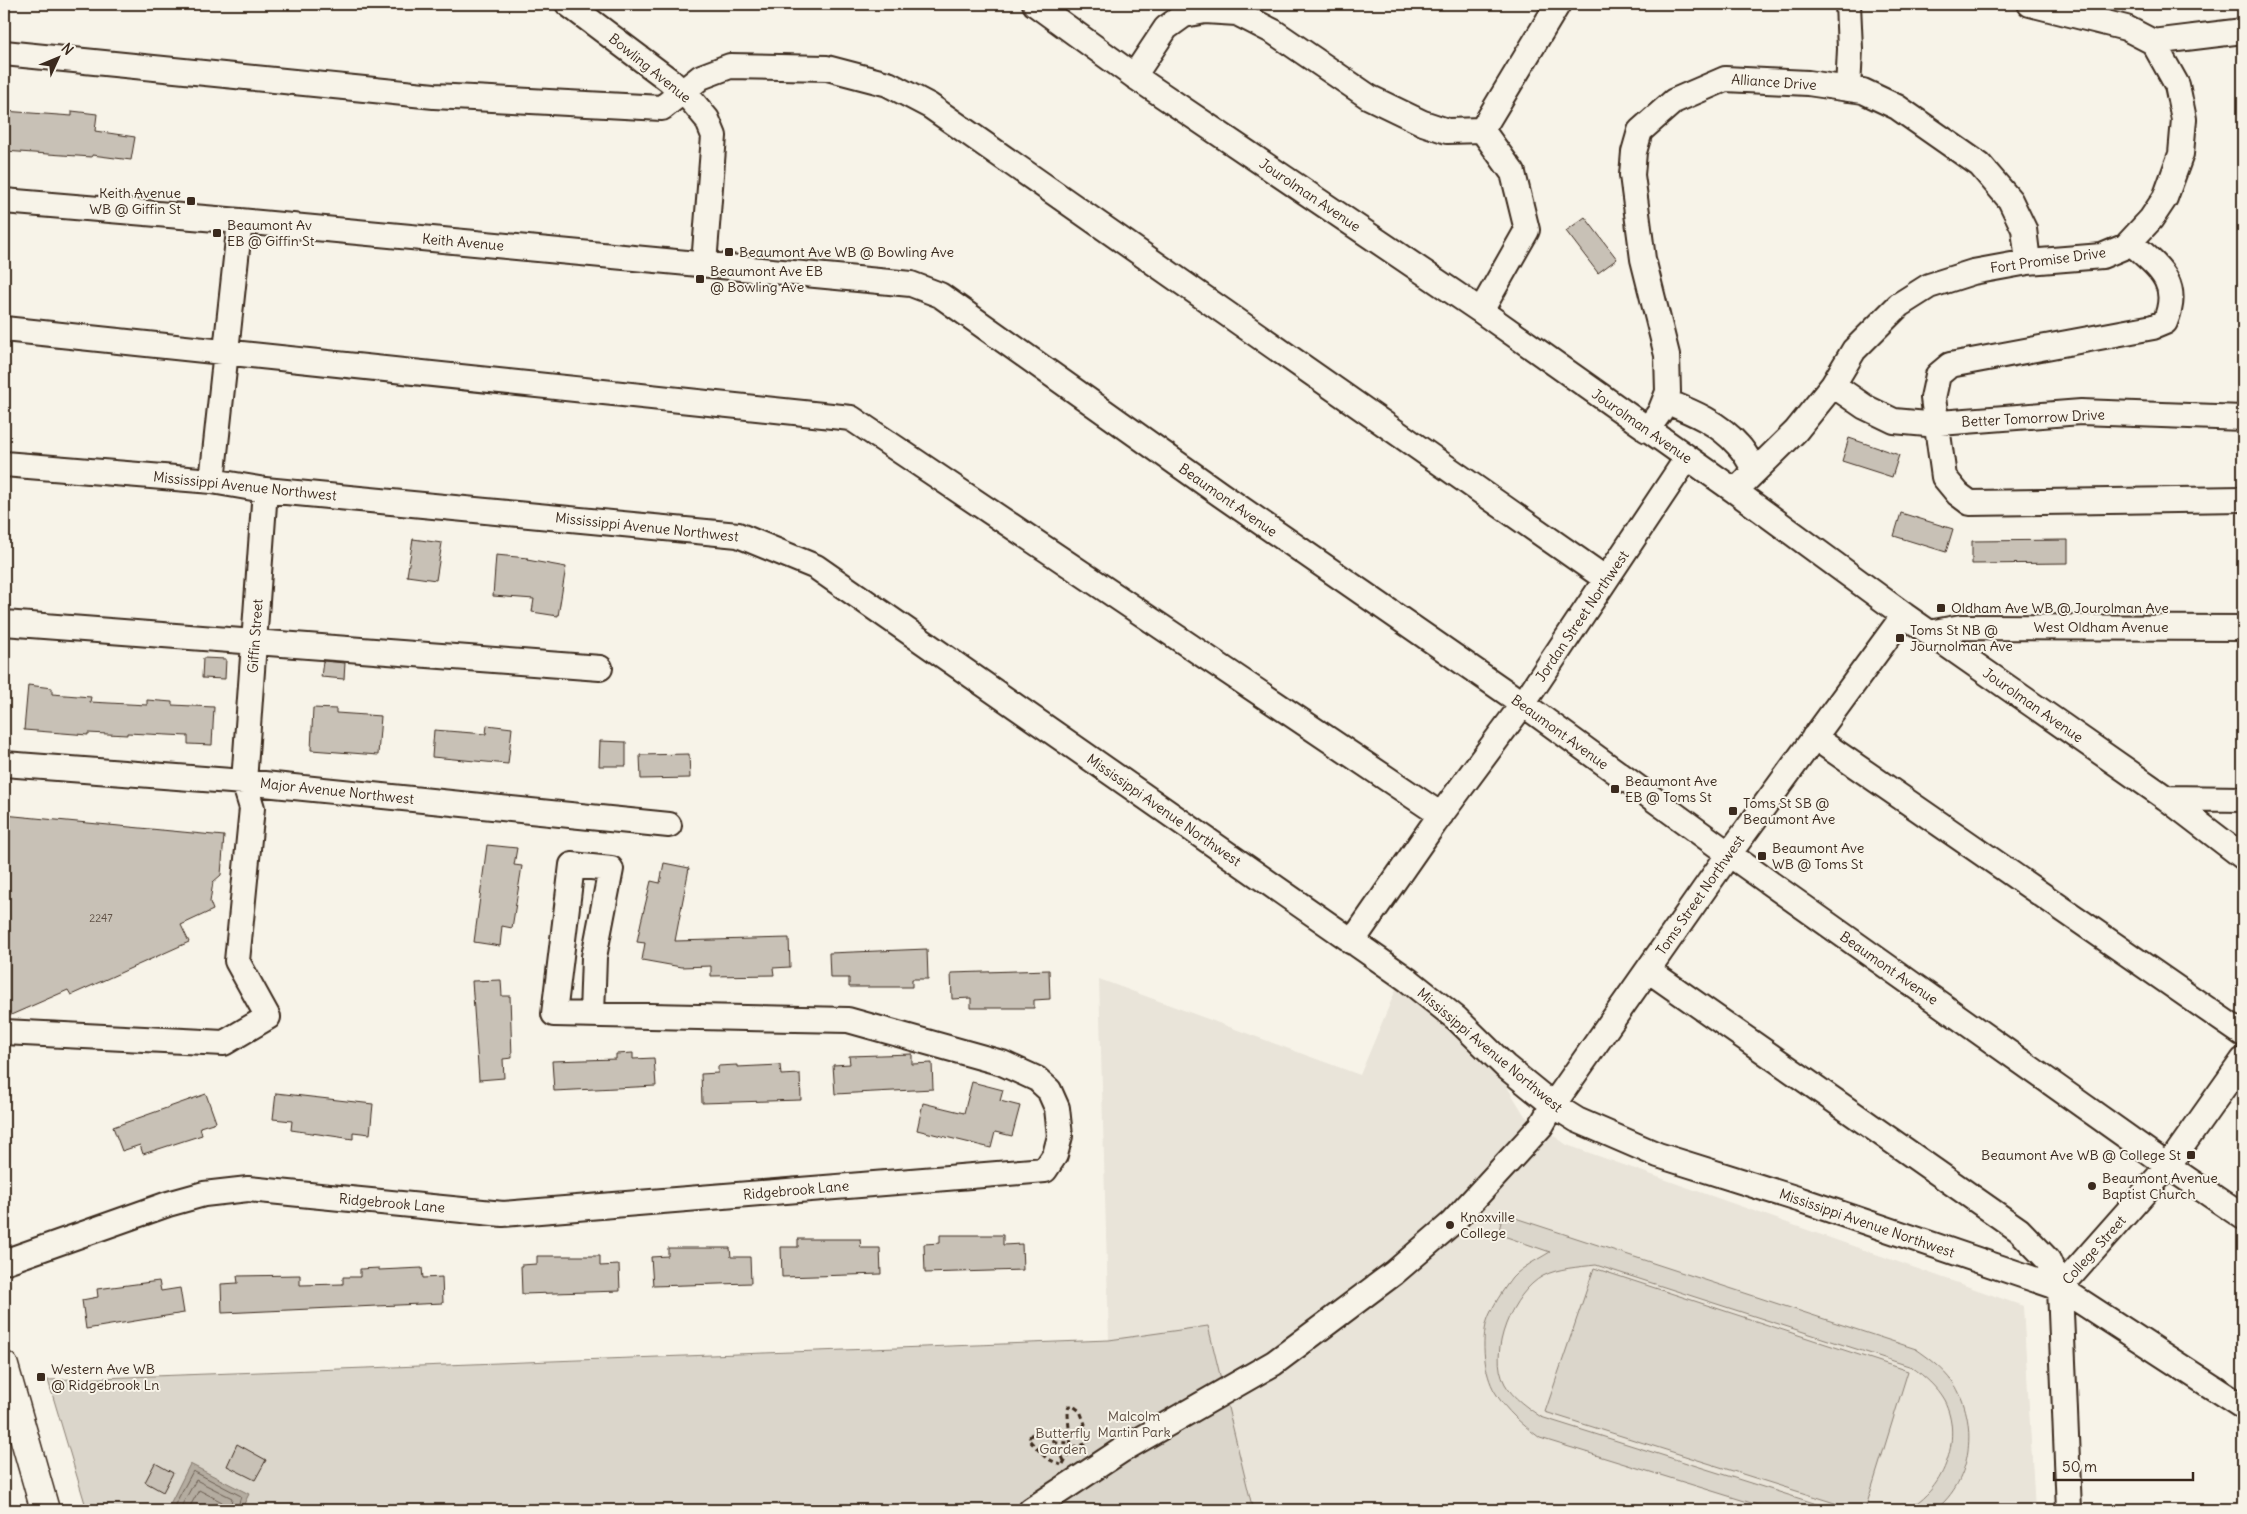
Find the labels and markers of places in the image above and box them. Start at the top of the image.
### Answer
place label: Keith Avenue WB @ Giffin St [89,184,181,218]
marker: Keith Avenue WB @ Giffin St [185,195,197,207]
place label: Beaumont Av EB @ Giffin St [227,216,315,250]
marker: Beaumont Av EB @ Giffin St [211,227,223,239]
place label: Beaumont Ave WB @ Bowling Ave [739,243,954,261]
marker: Beaumont Ave WB @ Bowling Ave [723,246,735,258]
place label: Beaumont Ave EB @ Bowling Ave [710,262,823,296]
marker: Beaumont Ave EB @ Bowling Ave [694,273,706,285]
place label: Oldham Ave WB @ Jourolman Ave [1951,599,2169,617]
marker: Oldham Ave WB @ Jourolman Ave [1935,602,1947,614]
place label: Toms St NB @ Journolman Ave [1910,621,2013,655]
marker: Toms St NB @ Journolman Ave [1894,632,1906,644]
place label: Beaumont Ave EB @ Toms St [1625,772,1717,806]
marker: Beaumont Ave EB @ Toms St [1609,783,1621,795]
place label: Toms St SB @ Beaumont Ave [1743,794,1835,828]
marker: Toms St SB @ Beaumont Ave [1727,805,1739,817]
place label: Beaumont Ave WB @ Toms St [1772,839,1864,873]
marker: Beaumont Ave WB @ Toms St [1756,850,1768,862]
place label: Beaumont Ave WB @ College St [1981,1146,2181,1164]
marker: Beaumont Ave WB @ College St [2185,1149,2197,1161]
place label: Beaumont Avenue Baptist Church [2102,1169,2218,1203]
marker: Beaumont Avenue Baptist Church [2086,1180,2098,1192]
place label: Knoxville College [1460,1208,1515,1242]
marker: Knoxville College [1444,1219,1456,1231]
place label: Western Ave WB @ Ridgebrook Ln [51,1360,159,1394]
marker: Western Ave WB @ Ridgebrook Ln [35,1371,47,1383]

